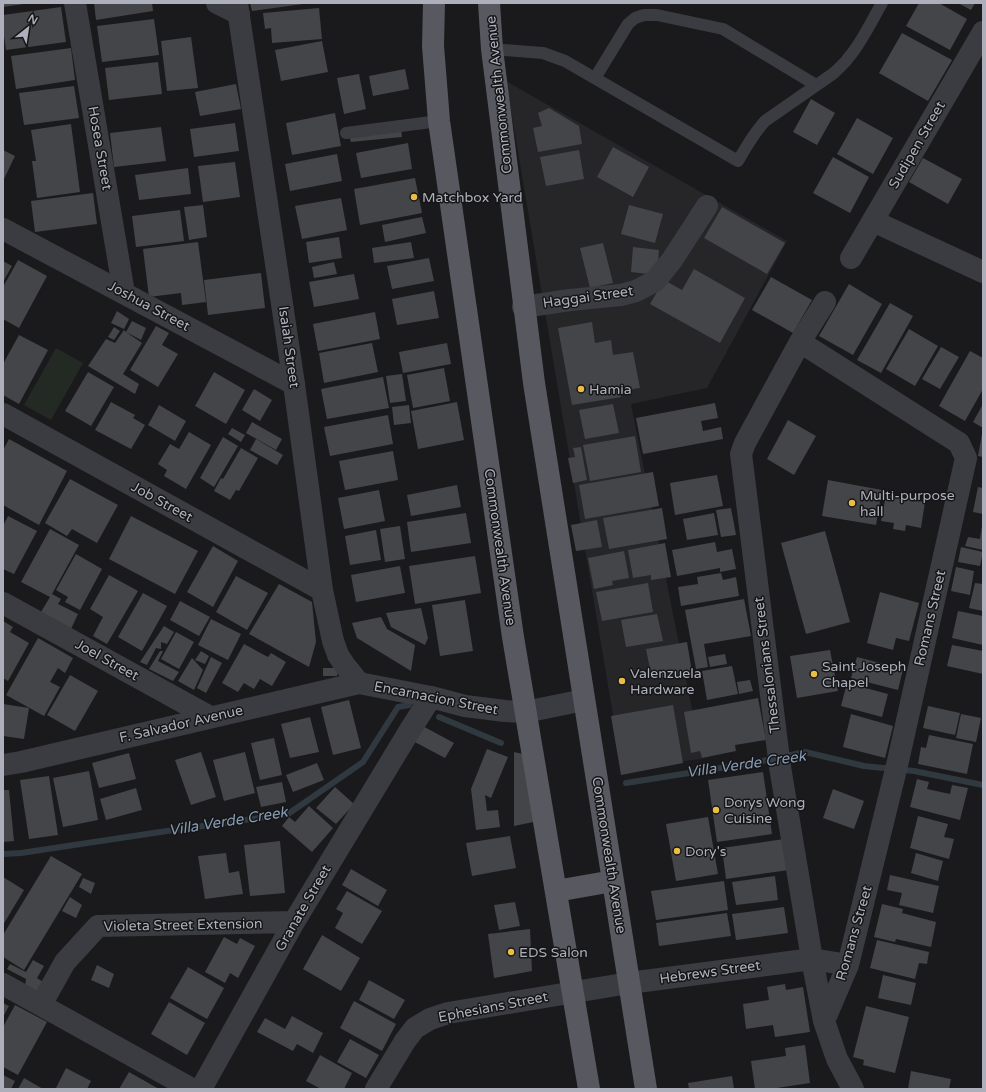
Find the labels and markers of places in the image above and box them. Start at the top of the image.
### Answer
place label: Matchbox Yard [422,189,523,206]
marker: Matchbox Yard [409,192,419,202]
place label: Hamia [589,381,632,398]
marker: Hamia [576,384,586,394]
place label: Multi-purpose hall [860,487,955,520]
marker: Multi-purpose hall [847,498,857,508]
place label: Saint Joseph Chapel [822,658,906,691]
place label: Valenzuela Hardware [630,665,702,698]
marker: Saint Joseph Chapel [809,669,819,679]
marker: Valenzuela Hardware [617,676,627,686]
place label: Dorys Wong Cuisine [724,794,805,827]
marker: Dorys Wong Cuisine [711,805,721,815]
place label: Dory's [685,843,727,860]
marker: Dory's [672,846,682,856]
place label: EDS Salon [519,944,588,961]
marker: EDS Salon [506,947,516,957]

